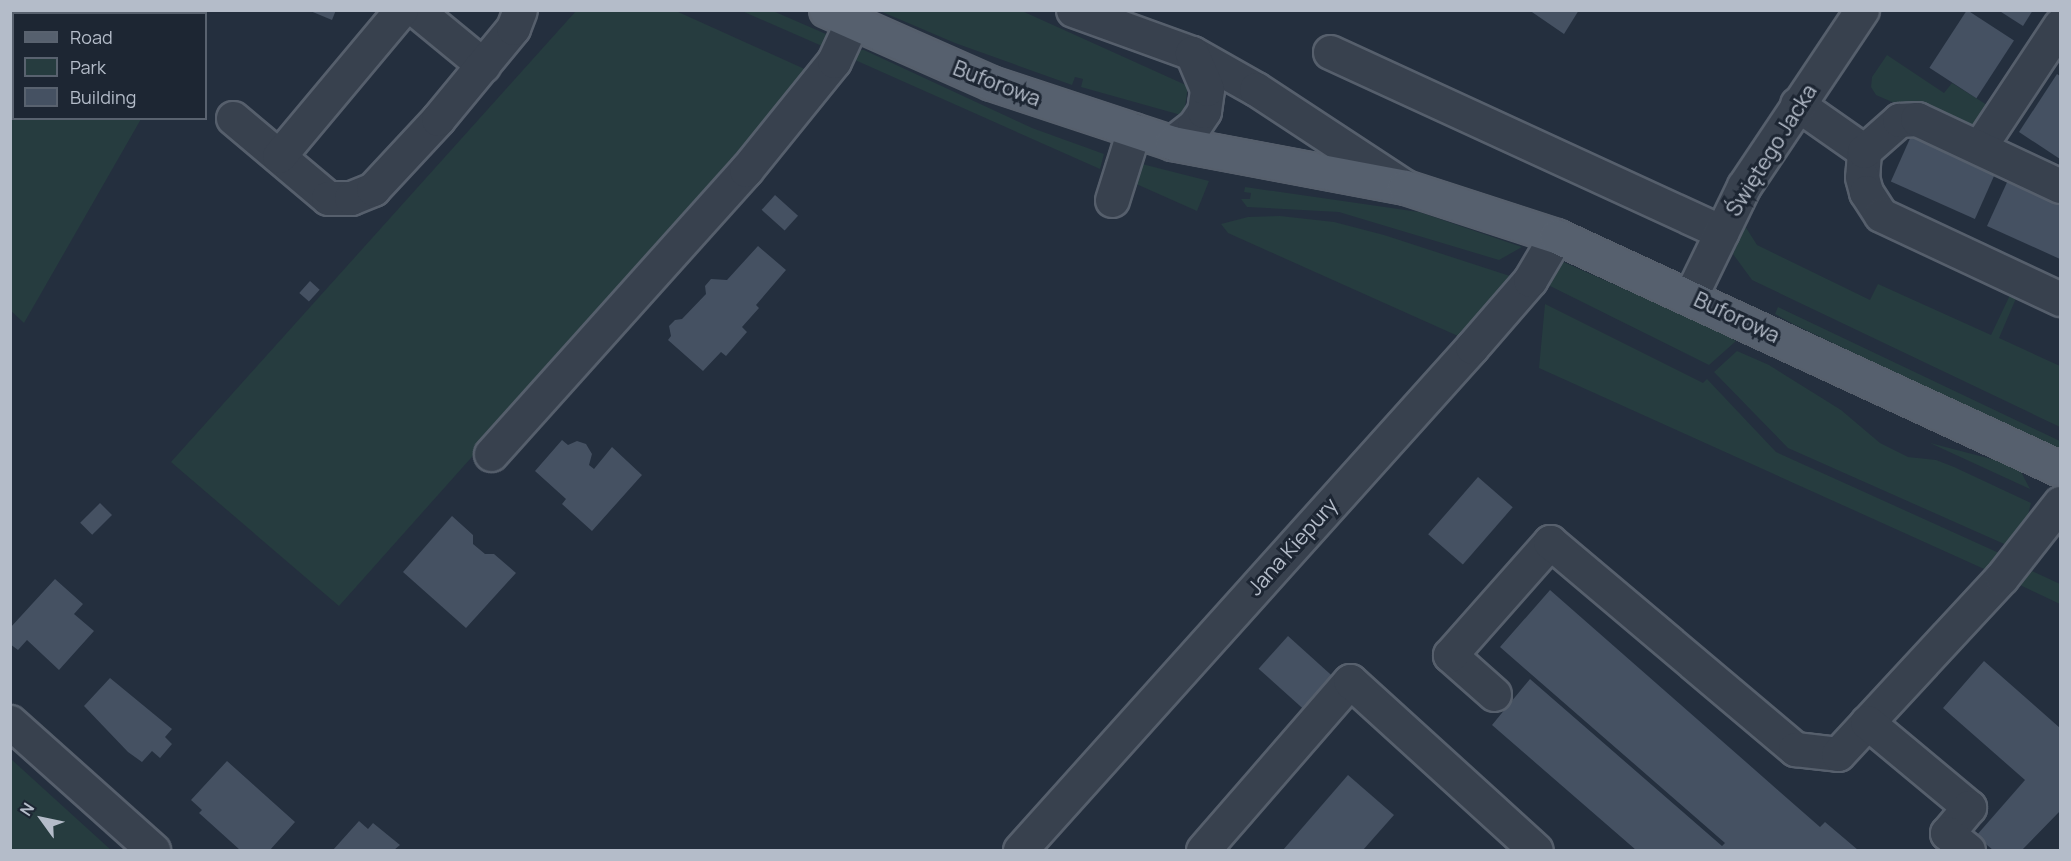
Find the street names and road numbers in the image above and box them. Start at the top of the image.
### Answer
street label: Buforowa [950,55,1044,111]
street label: Świętego Jacka [1720,79,1822,221]
street label: Buforowa [1690,286,1784,348]
street label: Jana Kiepury [1242,492,1342,600]

